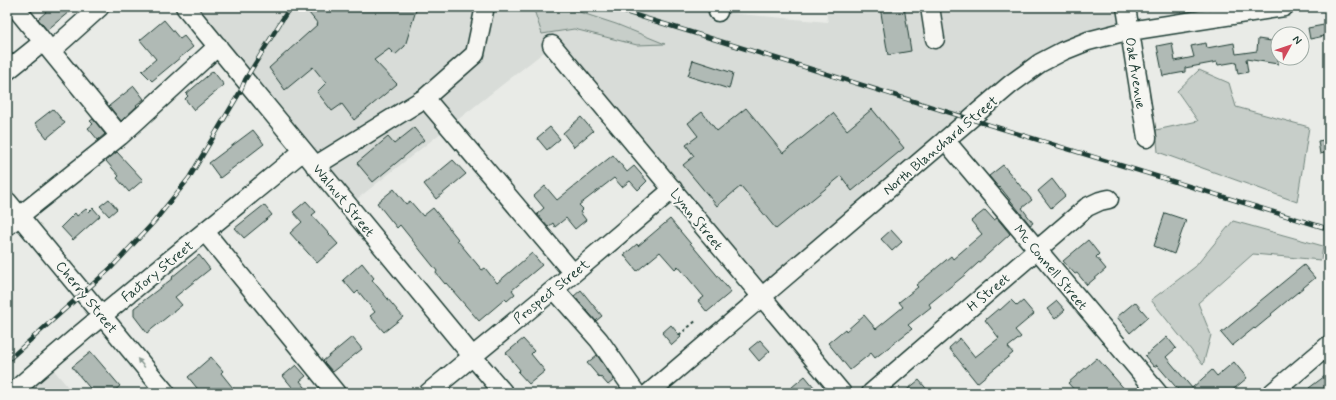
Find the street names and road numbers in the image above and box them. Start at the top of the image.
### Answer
street label: Oak Avenue [1120,36,1150,111]
street label: North Blanchard Street [879,92,1002,199]
street label: Walnut Street [308,160,378,241]
street label: Lynn Street [666,185,727,254]
street label: Mc Connell Street [1009,221,1091,314]
street label: Factory Street [118,237,198,307]
street label: Prospect Street [510,255,594,328]
street label: Cherry Street [51,258,121,338]
street label: H Street [963,270,1014,316]

